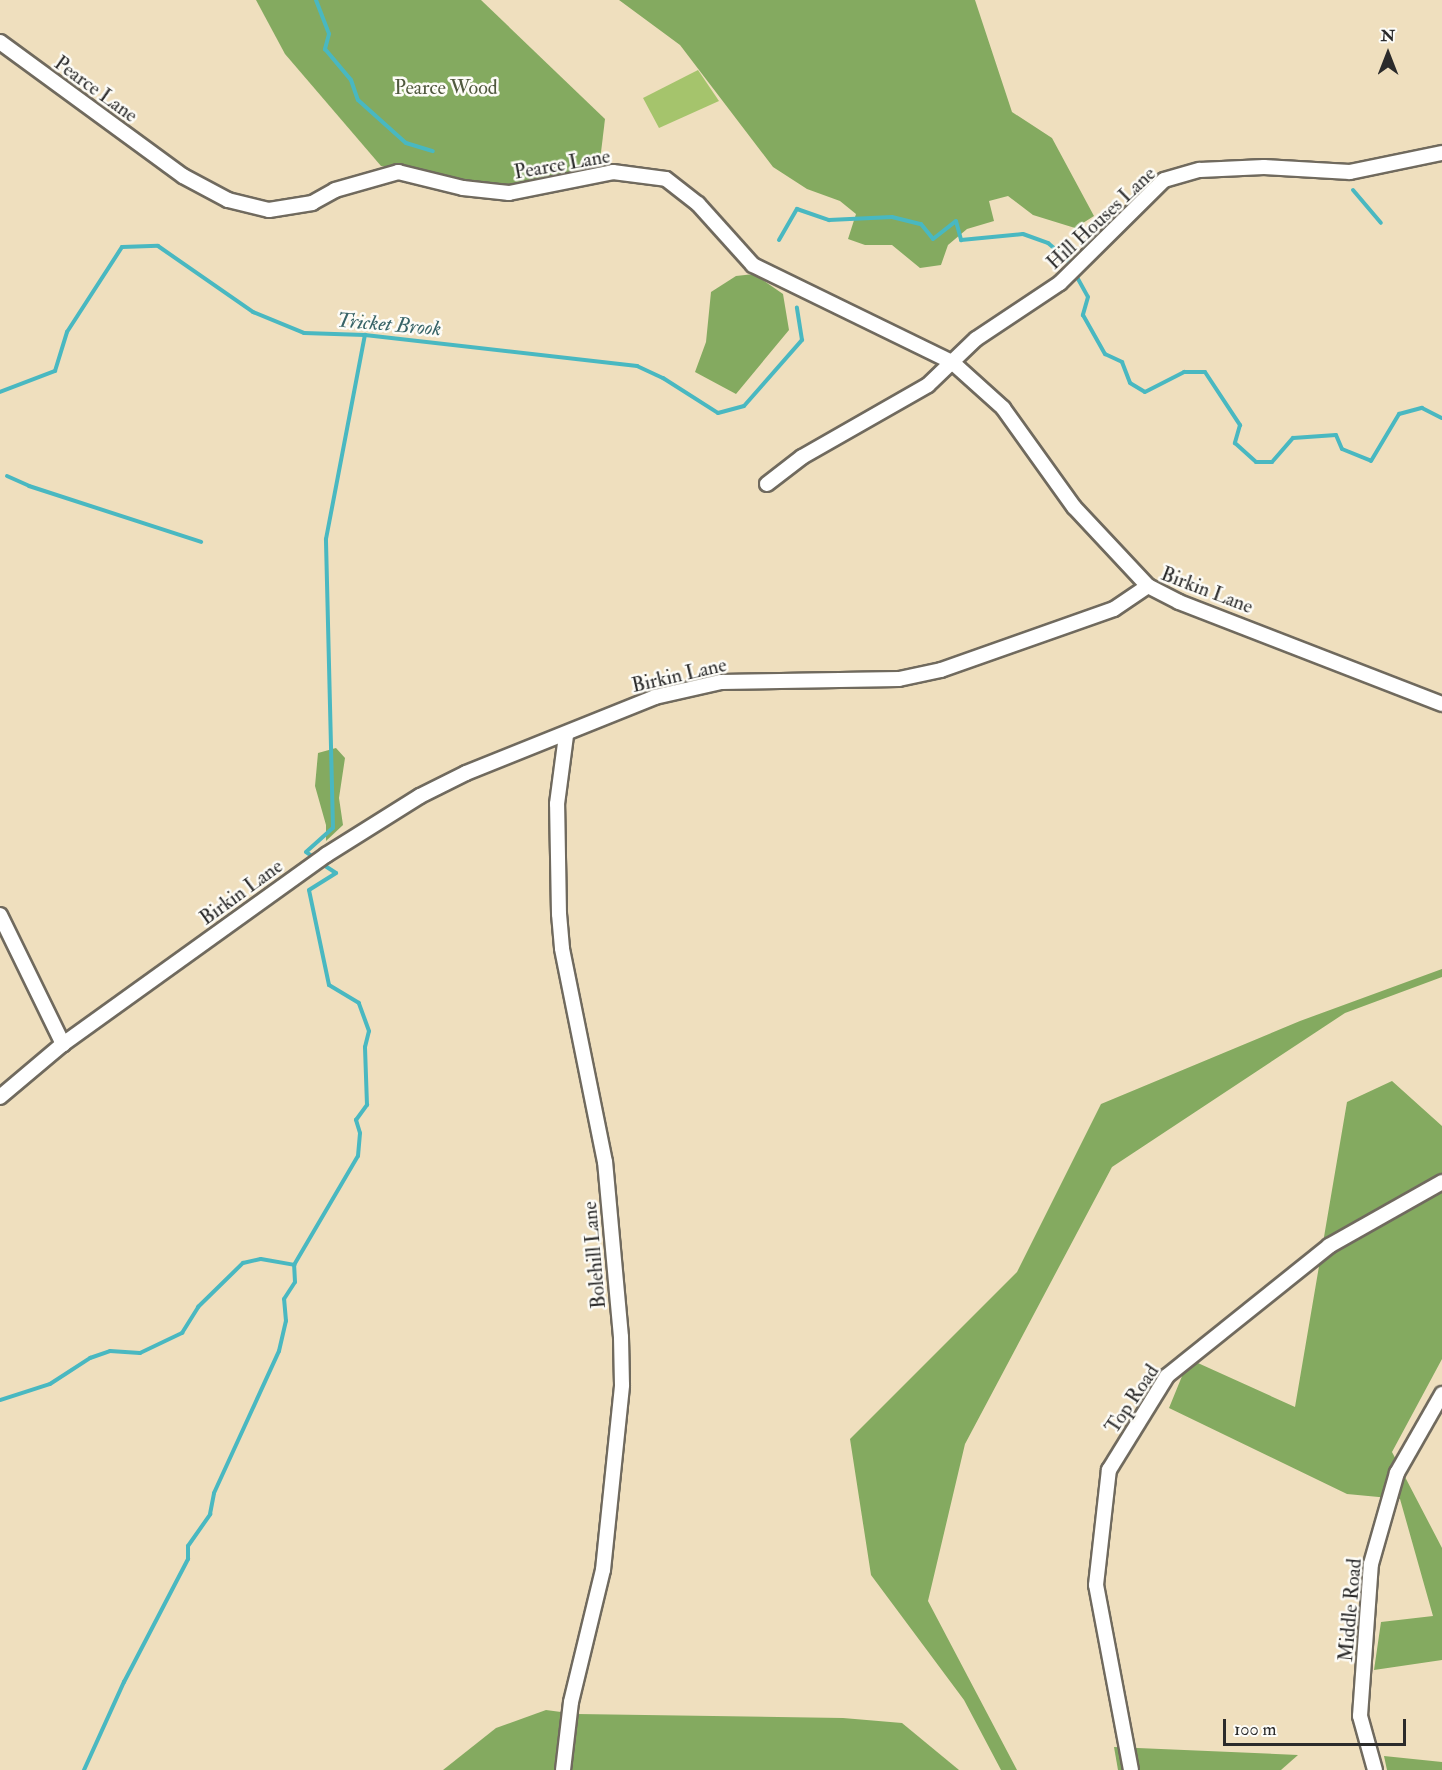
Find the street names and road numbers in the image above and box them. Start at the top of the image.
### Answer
street label: Pearce Lane [50,51,142,127]
street label: Pearce Lane [512,144,612,184]
street label: Hill Houses Lane [1042,162,1160,274]
street label: Birkin Lane [1158,562,1256,618]
street label: Birkin Lane [629,652,729,698]
street label: Birkin Lane [195,854,287,930]
street label: Bolehill Lane [577,1200,611,1310]
street label: Top Road [1100,1360,1164,1438]
street label: Middle Road [1334,1557,1366,1663]

